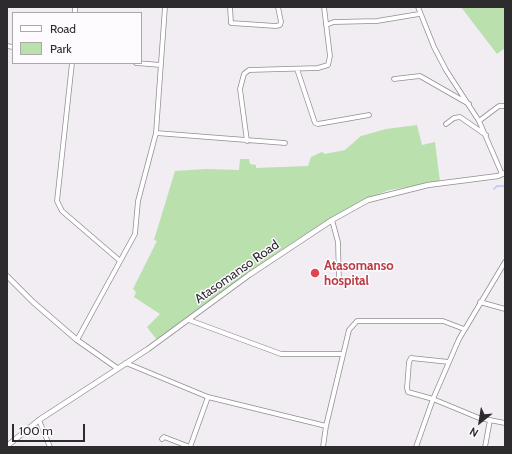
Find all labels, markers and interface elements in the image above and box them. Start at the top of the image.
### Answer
legend [12,12,142,64]
text: Road [50,21,76,36]
text: Park [50,41,72,56]
street label: Atasomanso Road [192,237,282,307]
place label: Atasomanso hospital [324,258,394,289]
marker: Atasomanso hospital [309,267,321,279]
north arrow [460,402,500,442]
scale bar [14,416,87,442]
text: 100 m [19,423,53,438]
text: N [467,424,481,440]

